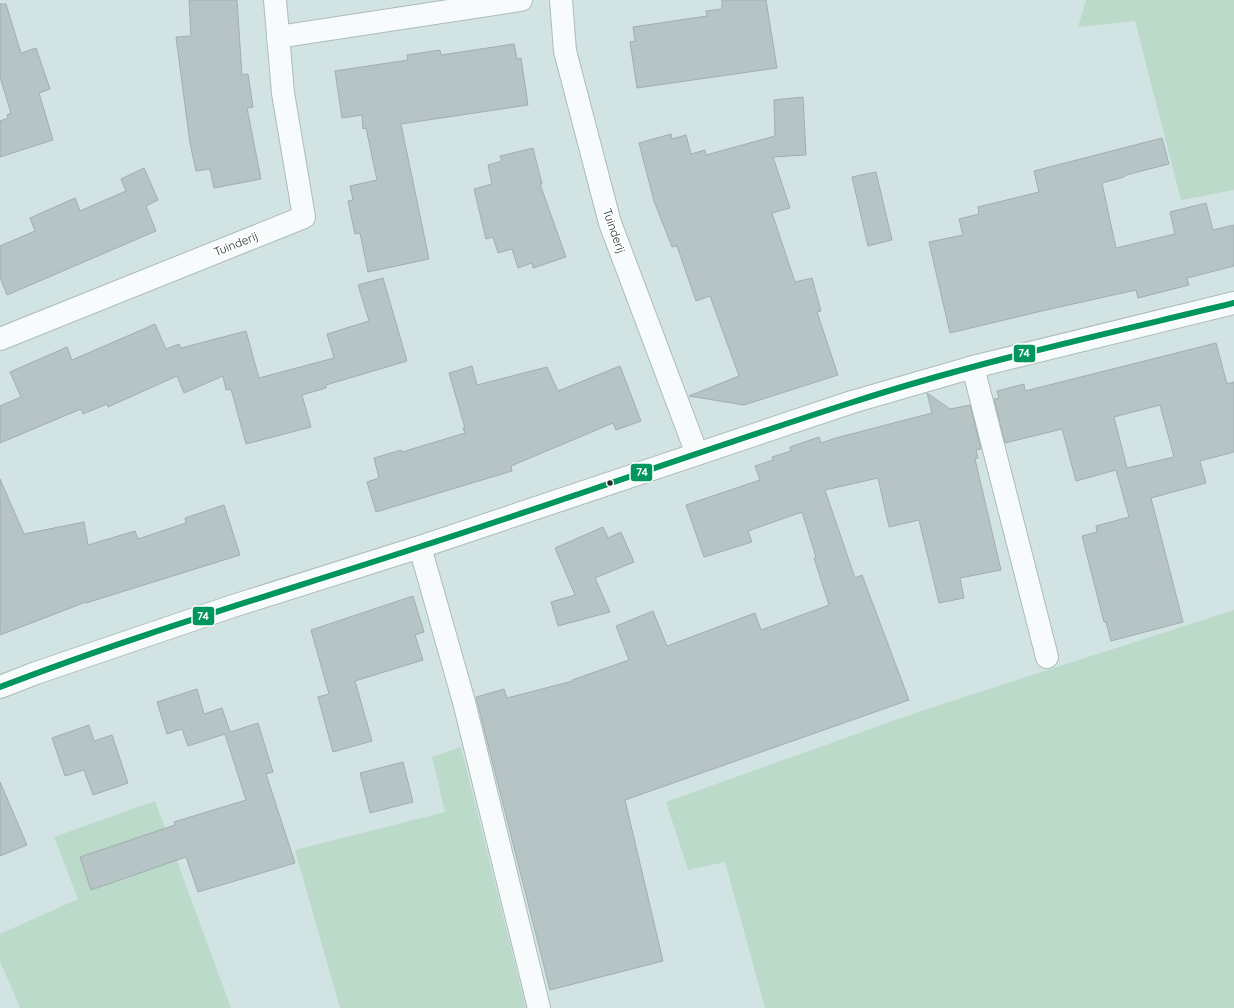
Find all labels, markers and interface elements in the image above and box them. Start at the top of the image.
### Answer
street label: Tuinderij [600,206,629,255]
street label: Tuinderij [211,228,260,259]
line badge: 74 [1013,344,1036,363]
text: 74 [1018,346,1031,360]
line badge: 74 [630,463,653,482]
text: 74 [636,465,649,479]
unlabelled marker [605,478,615,488]
line badge: 74 [192,606,215,626]
text: 74 [197,609,210,623]

